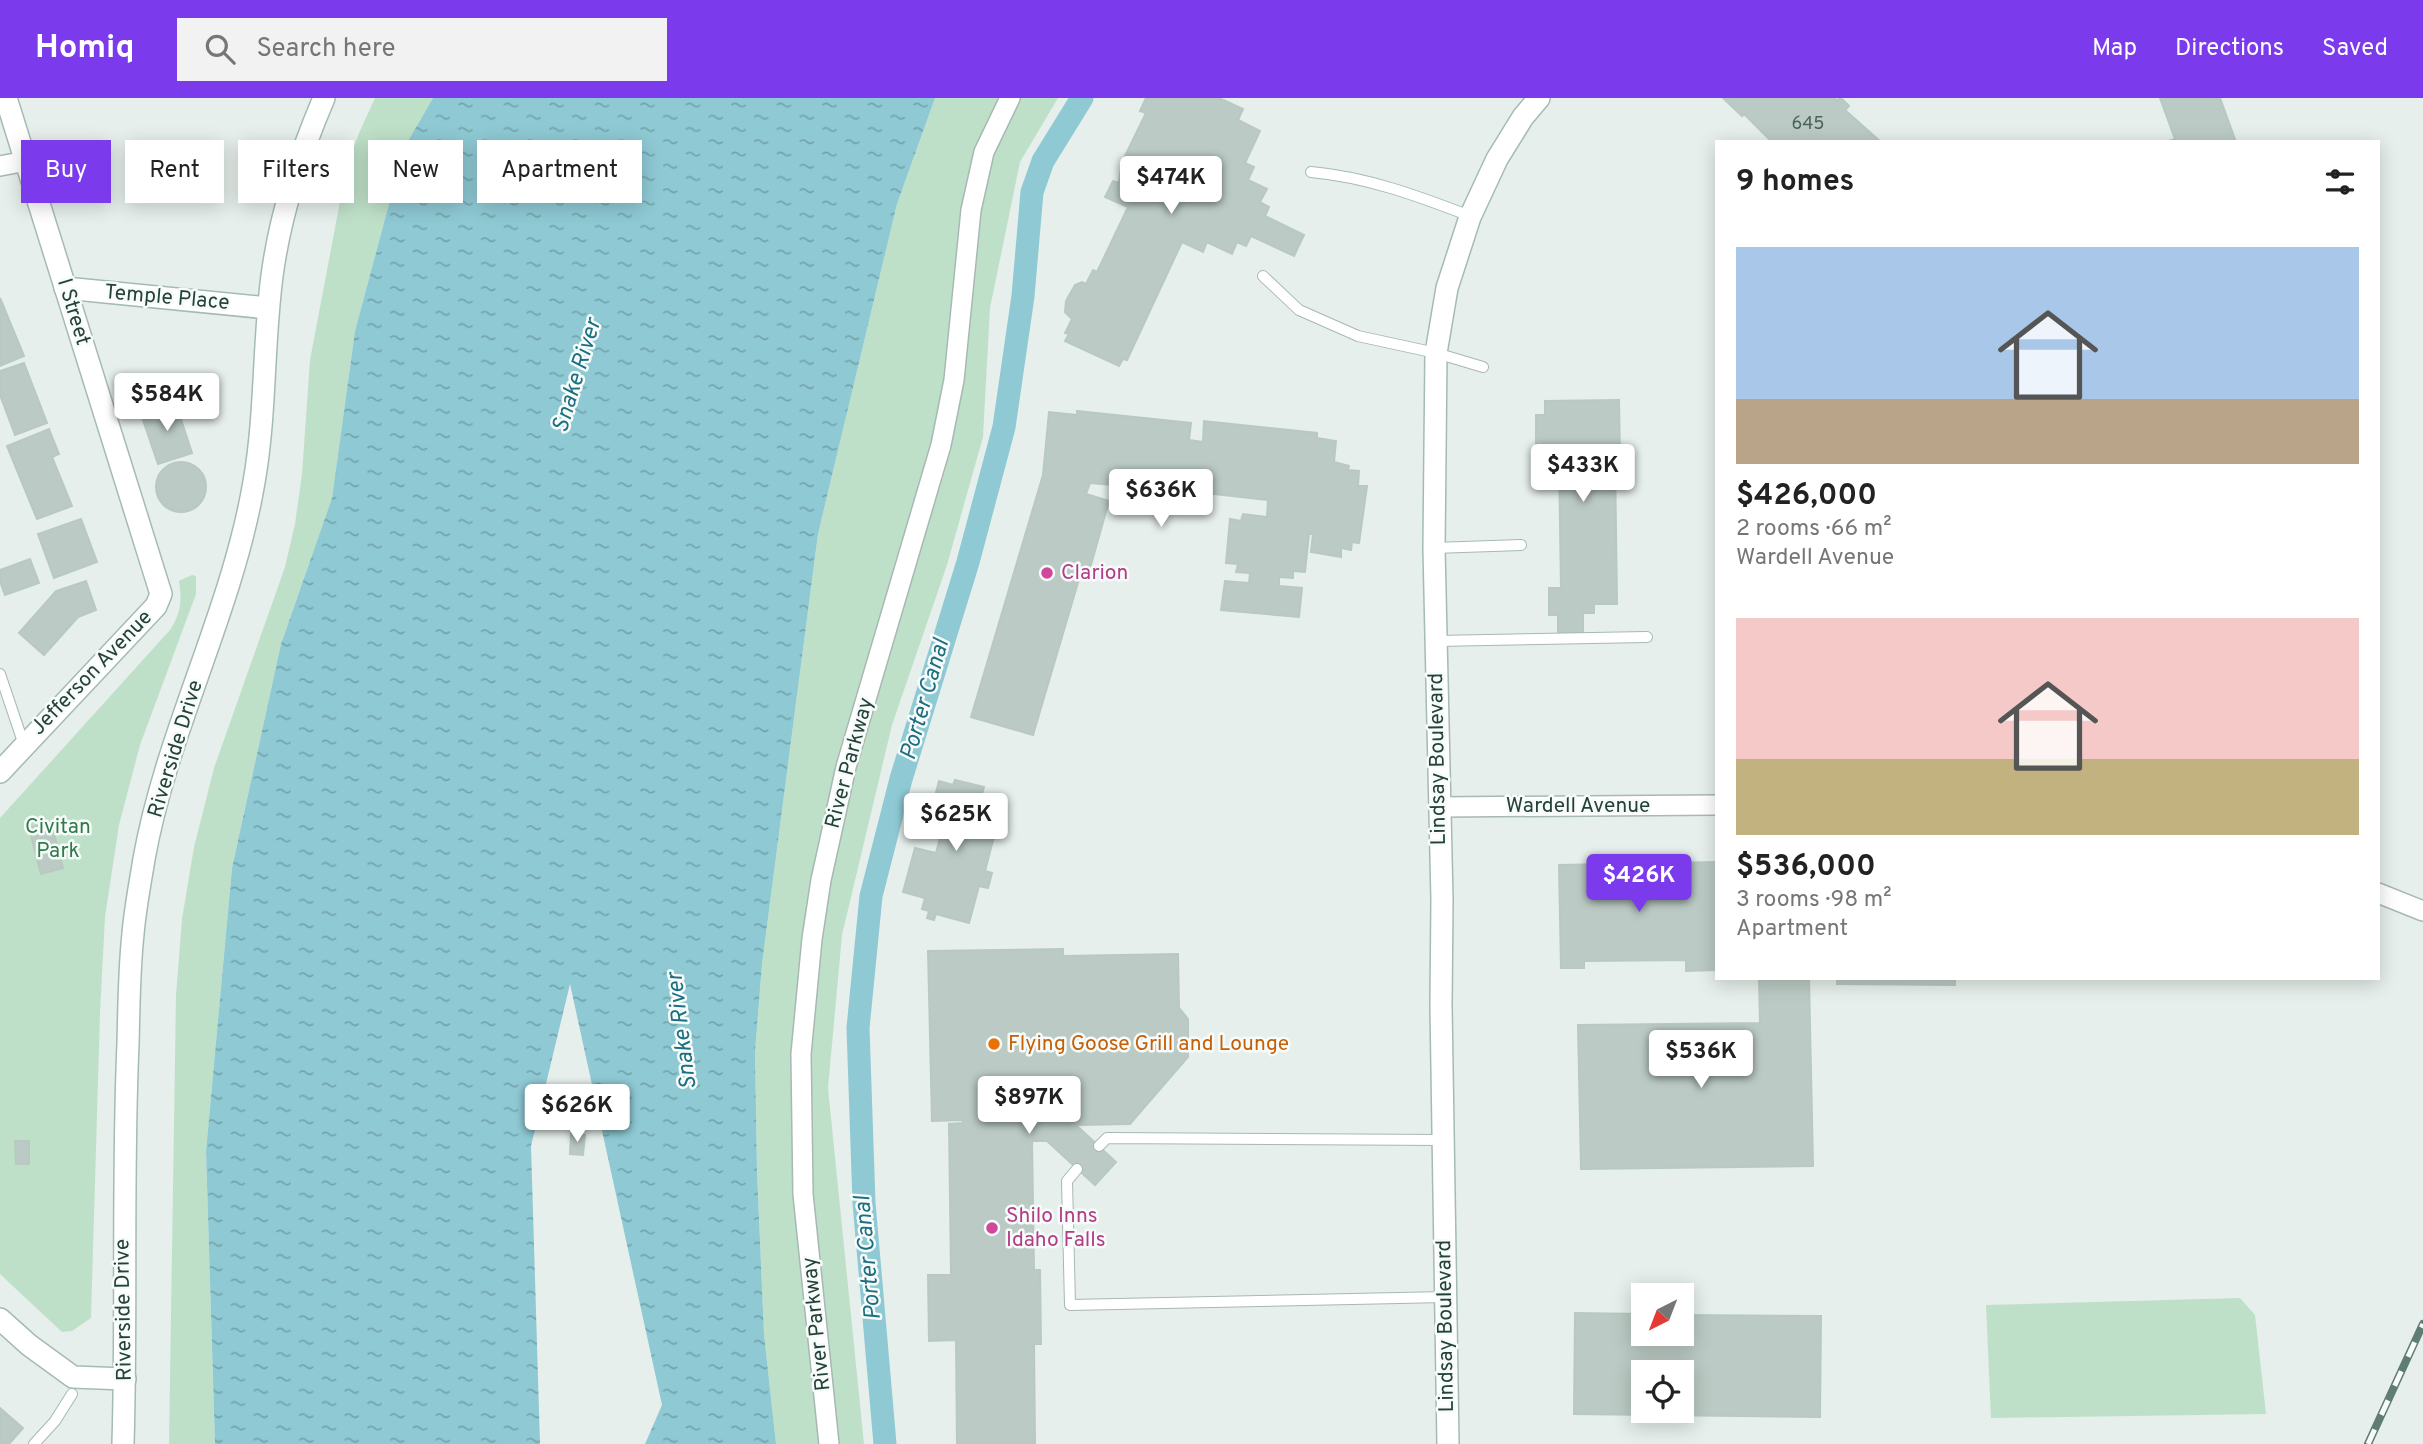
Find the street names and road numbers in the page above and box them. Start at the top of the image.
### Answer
street label: I Street [50,275,96,349]
street label: Temple Place [103,279,231,317]
street label: Jefferson Avenue [25,605,159,741]
street label: Lindsay Boulevard [1423,672,1453,846]
street label: Riverside Drive [142,677,210,821]
street label: River Parkway [820,695,880,831]
street label: Wardell Avenue [1506,793,1650,820]
street label: Riverside Drive [109,1239,139,1381]
street label: Lindsay Boulevard [1431,1239,1461,1413]
street label: River Parkway [797,1256,837,1392]

